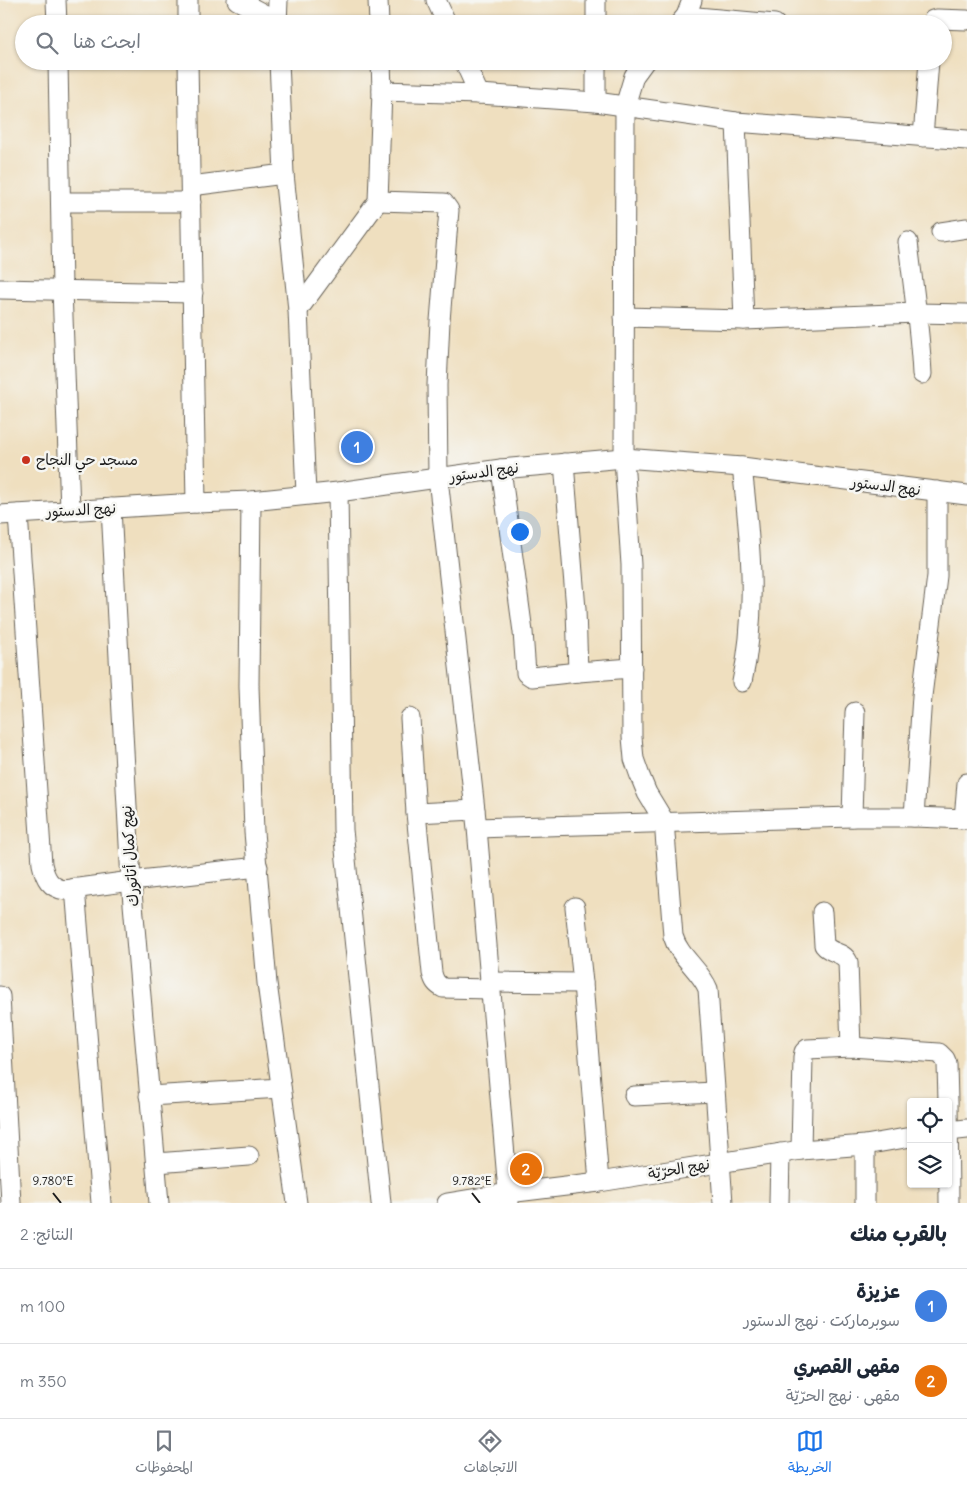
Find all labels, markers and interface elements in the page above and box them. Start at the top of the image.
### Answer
search box [15,15,952,70]
icon: search [33,29,61,57]
text: ابحث هنا [73,29,141,53]
pin: 1 [341,428,373,466]
place label: مسجد حي النجاح [36,450,138,473]
marker: مسجد حي النجاح [20,454,32,466]
street label: نهج الدستور [447,457,520,487]
street label: نهج الدستور [849,472,922,500]
street label: نهج الدستور [44,498,117,522]
your location [507,519,533,545]
street label: نهج كمال أتاتورك [116,805,144,907]
map controls [907,1098,952,1188]
button: locate [907,1098,952,1143]
button: layers [907,1143,952,1188]
pin: 2 [510,1150,542,1188]
street label: نهج الحرّيّة [647,1154,711,1184]
text: 9.780°E [33,1173,73,1188]
text: 9.782°E [452,1173,492,1188]
text: بالقرب منك [850,1220,947,1247]
text: النتائج: 2 [20,1224,73,1244]
text: عزيزة [856,1279,900,1303]
text: 100 m [20,1296,65,1316]
text: 1 [928,1296,934,1316]
text: سوبرماركت · نهج الدستور [744,1310,900,1330]
text: مقهى القصري [793,1354,900,1378]
text: 350 m [20,1371,67,1391]
text: 2 [927,1371,935,1391]
text: مقهى · نهج الحرّيّة [786,1385,900,1405]
tab: المحفوظات [135,1427,193,1480]
tab: الاتجاهات [463,1427,518,1480]
tab: الخريطة [788,1427,832,1480]

